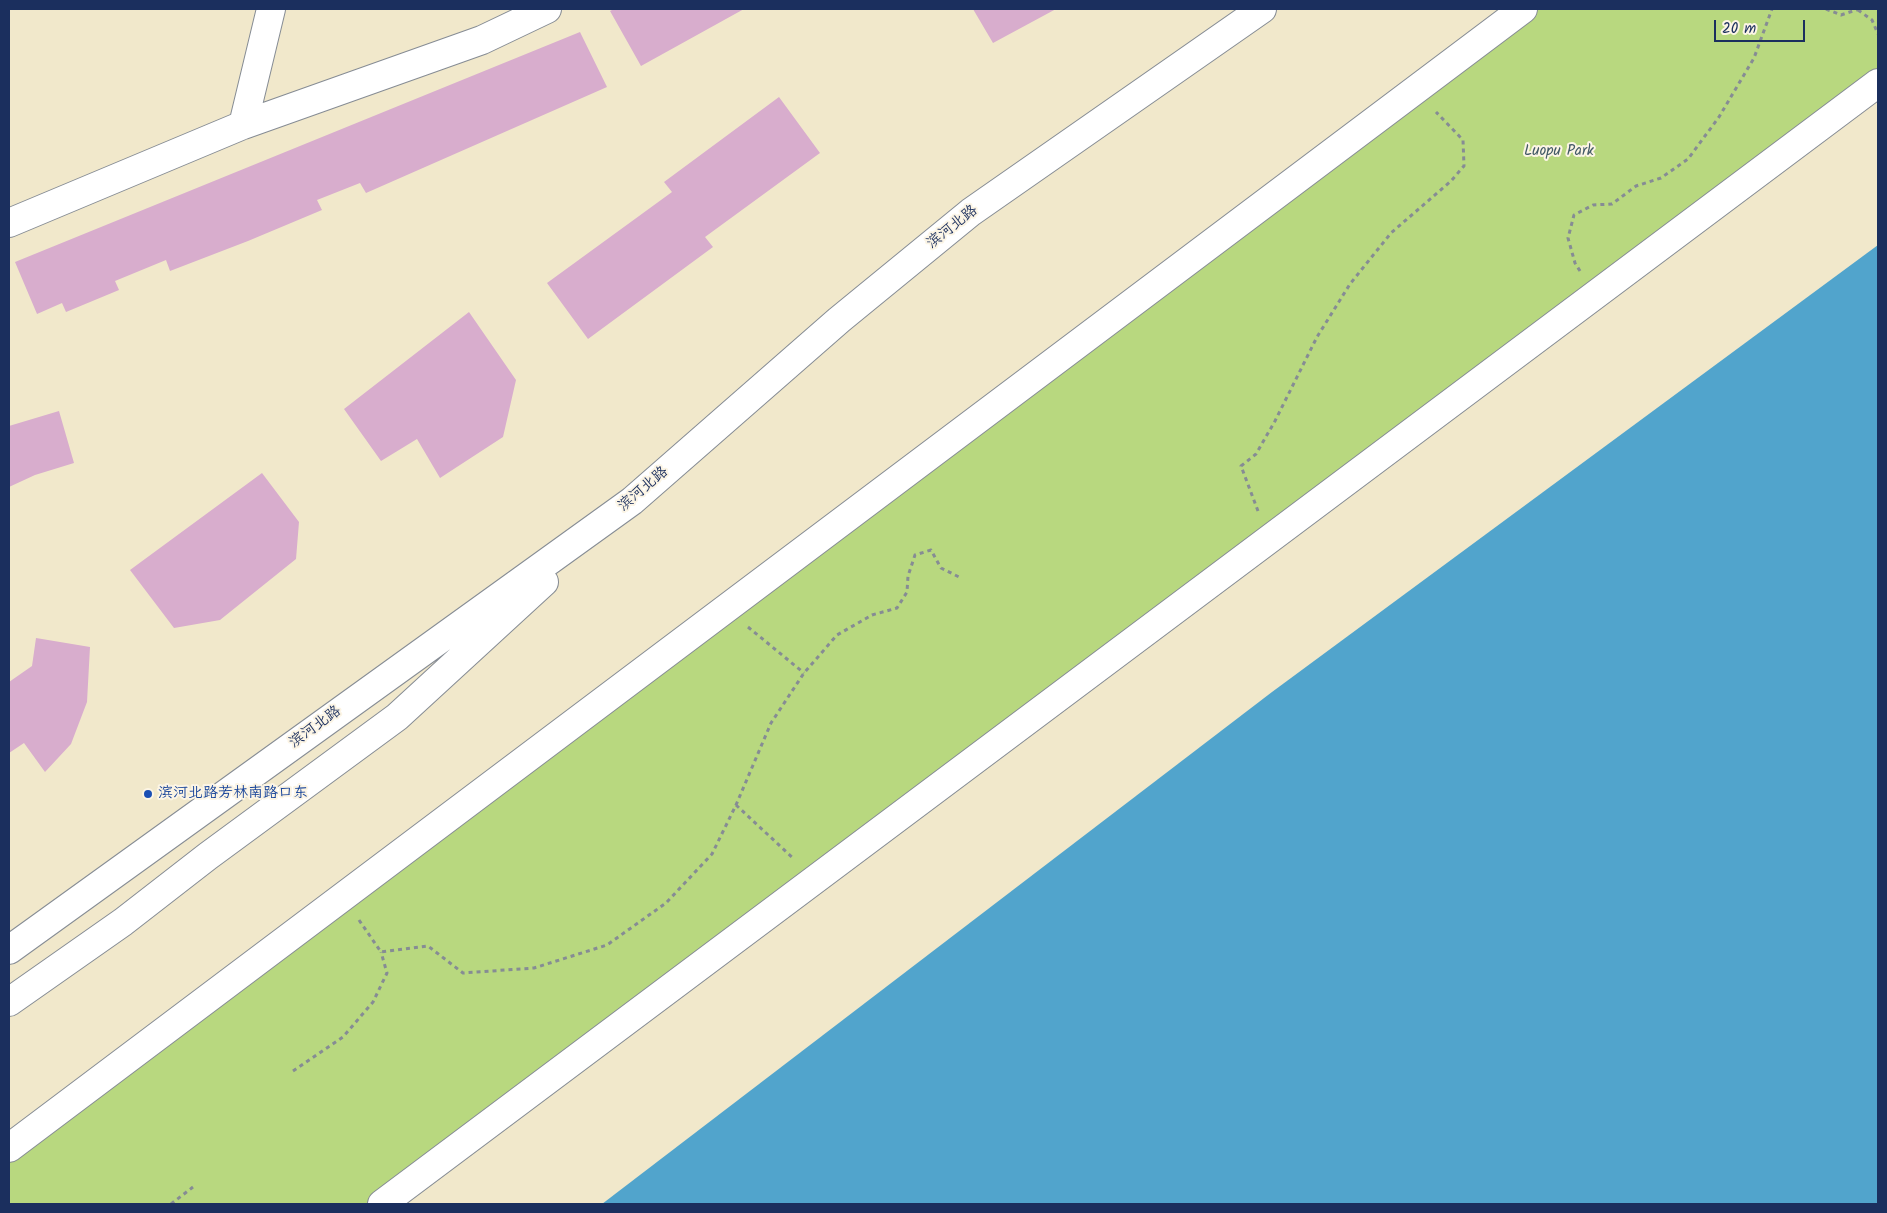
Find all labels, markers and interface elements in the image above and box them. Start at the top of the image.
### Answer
scale bar [1717,10,1808,42]
text: 20 m [1722,17,1756,41]
park label: Luopu Park [1524,143,1594,161]
street label: 滨河北路 [924,202,982,254]
street label: 滨河北路 [615,464,673,516]
street label: 滨河北路 [286,703,346,753]
place label: 滨河北路芳林南路口东 [158,785,308,803]
marker: 滨河北路芳林南路口东 [142,788,154,800]

